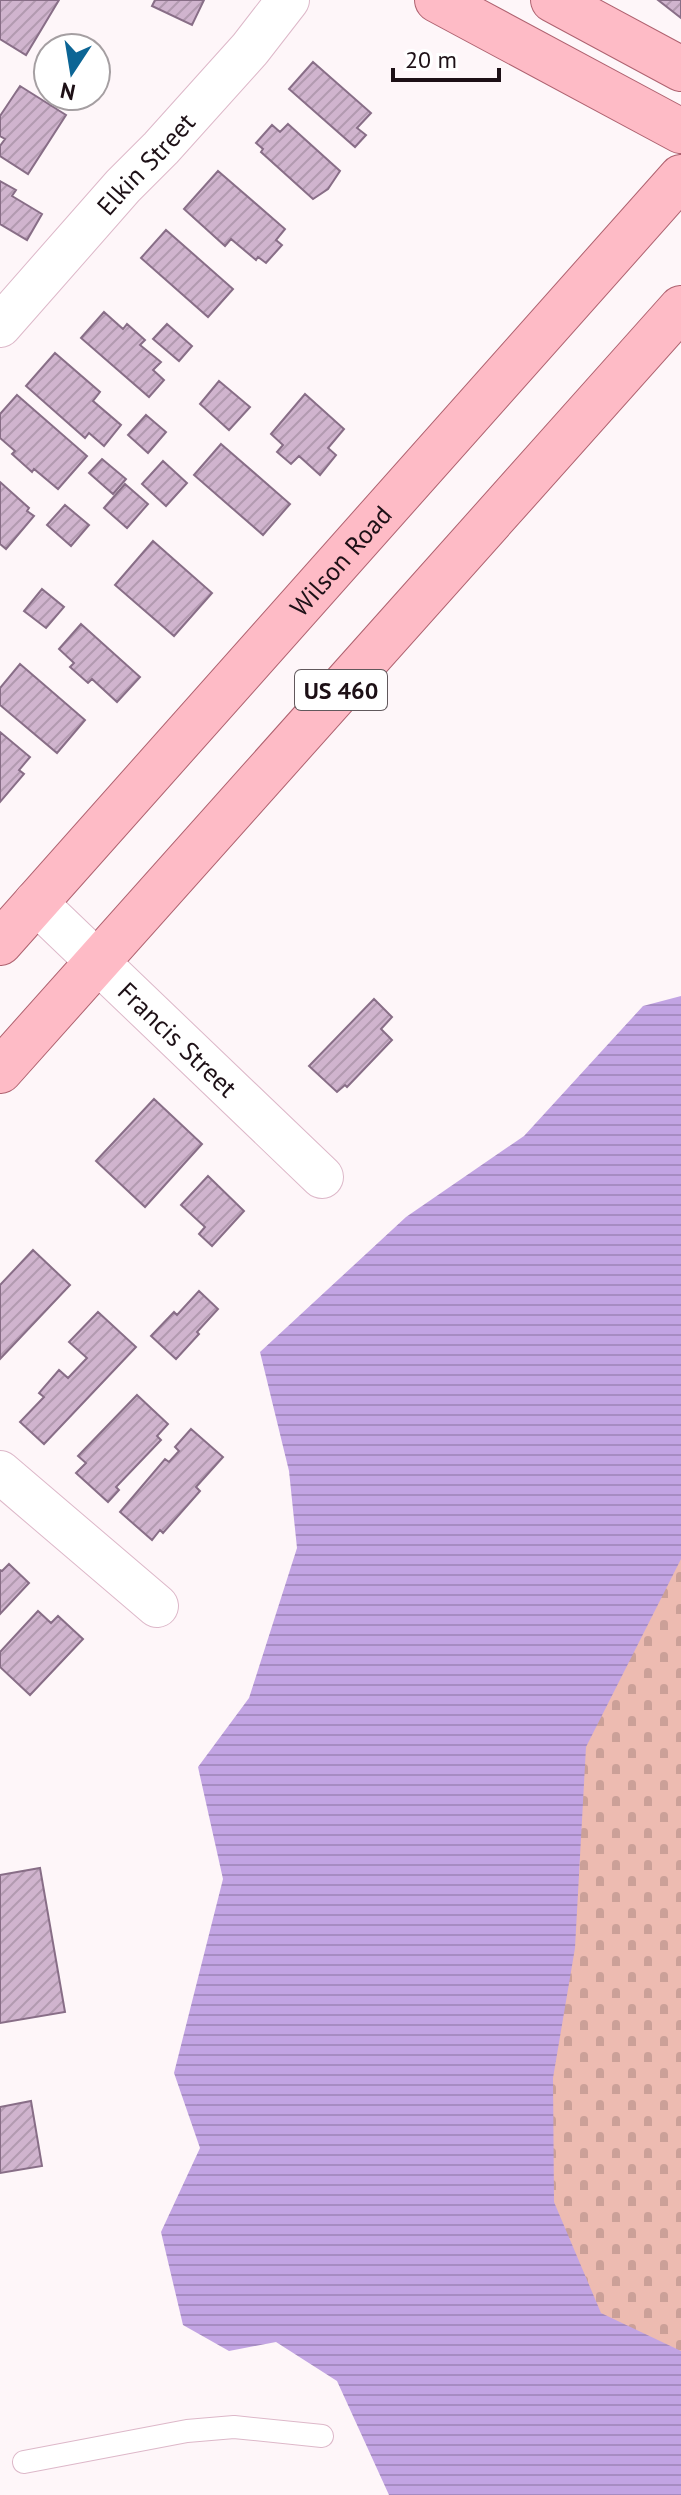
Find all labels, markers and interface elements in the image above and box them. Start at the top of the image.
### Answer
north arrow [32,32,112,112]
scale bar [393,32,499,82]
text: 20 m [405,44,457,75]
text: N [58,76,78,107]
street label: Elkin Street [89,105,202,221]
street label: Wilson Road [282,498,398,623]
road number: US 460 [295,670,387,710]
street label: Francis Street [111,974,245,1104]

